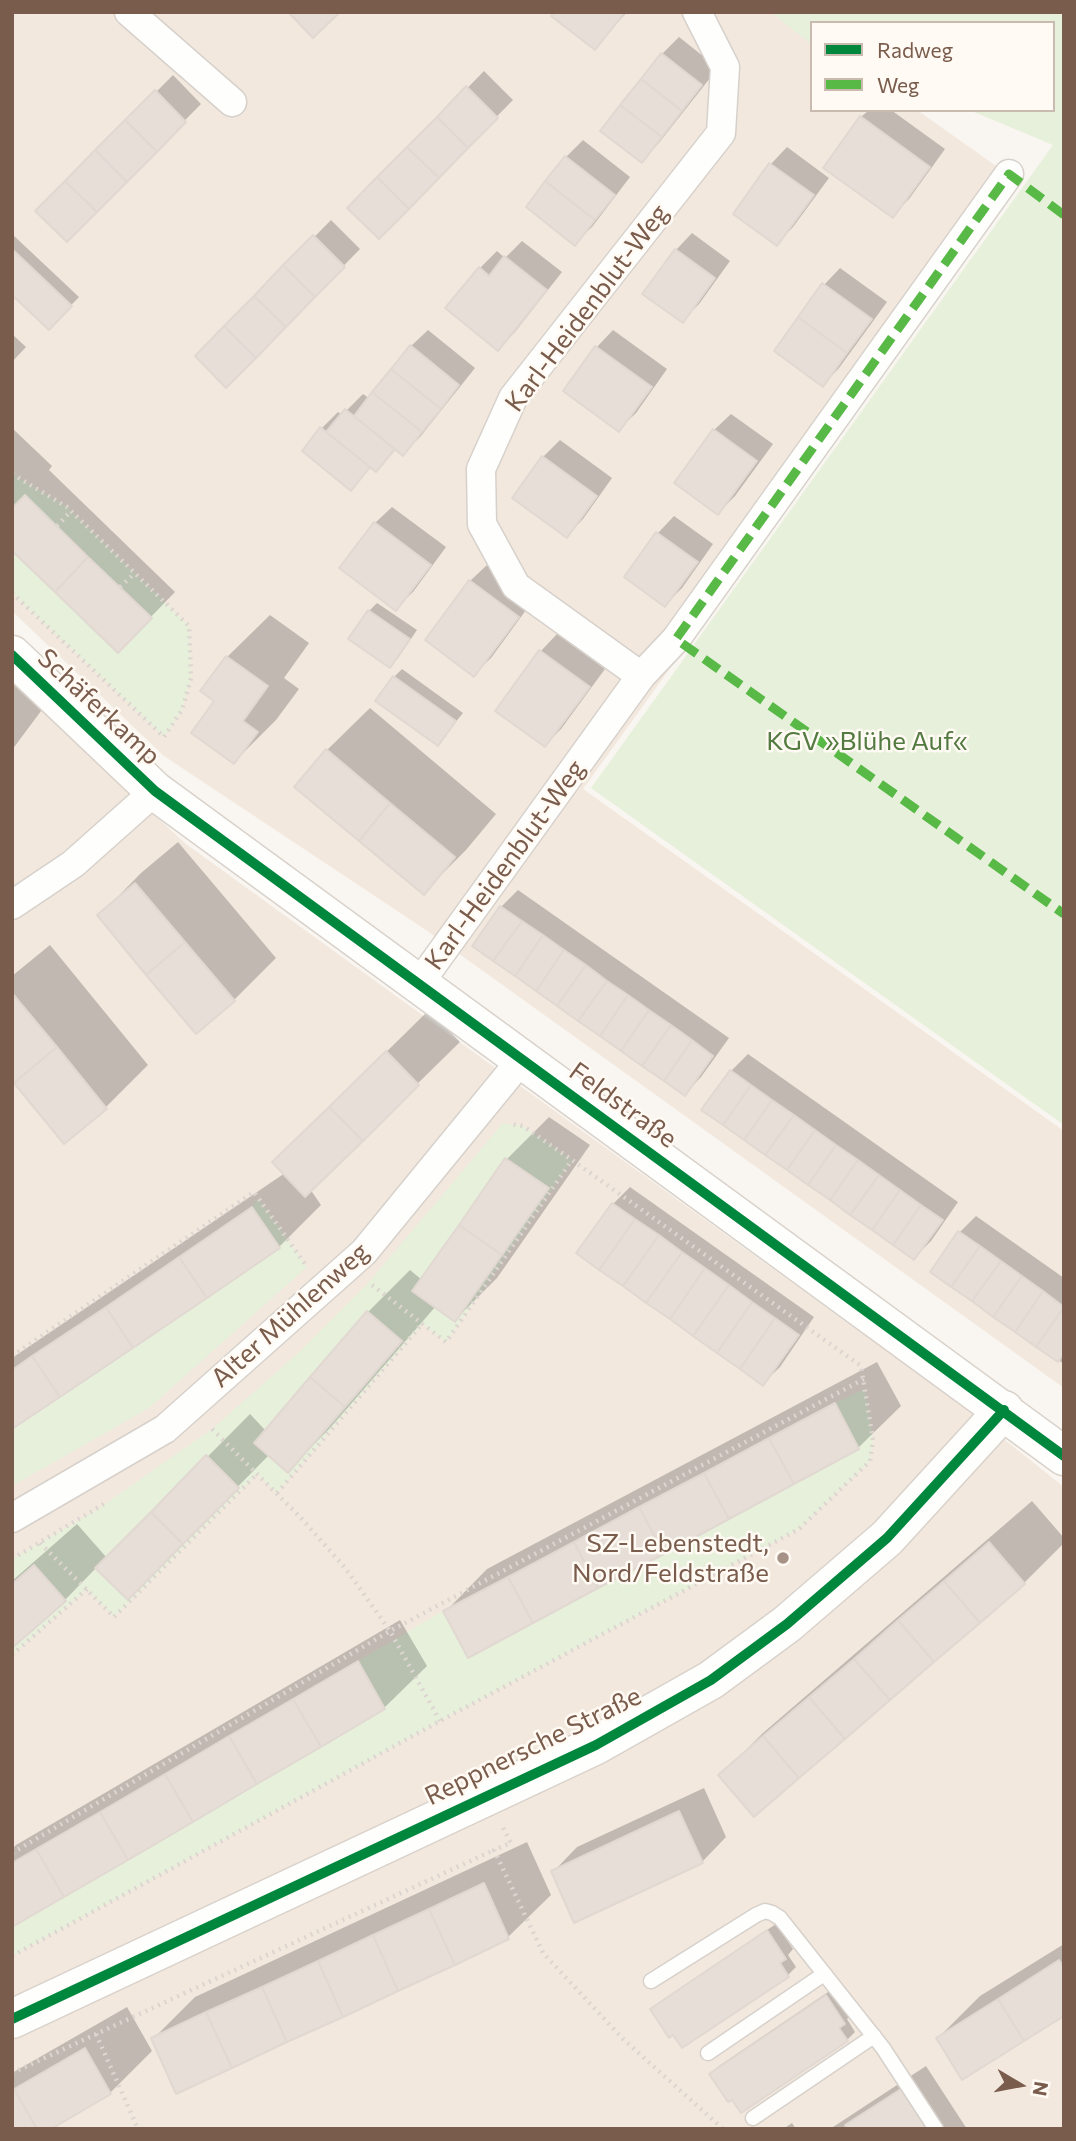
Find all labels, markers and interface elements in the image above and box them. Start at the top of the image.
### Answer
legend [810,21,1055,112]
text: Radweg [877,37,953,62]
text: Weg [877,72,919,97]
street label: Karl-Heidenblut-Weg [499,198,675,418]
street label: Schäferkamp [31,642,167,772]
park label: KGV »Blühe Auf« [766,725,968,757]
street label: Karl-Heidenblut-Weg [418,754,592,976]
street label: Feldstraße [563,1056,683,1154]
street label: Alter Mühlenweg [205,1236,375,1394]
place label: SZ-Lebenstedt, Nord/Feldstraße [572,1527,769,1588]
marker: SZ-Lebenstedt, Nord/Feldstraße [775,1550,791,1566]
street label: Reppnersche Straße [420,1680,646,1812]
north arrow [985,2050,1055,2120]
text: N [1029,2080,1054,2098]

